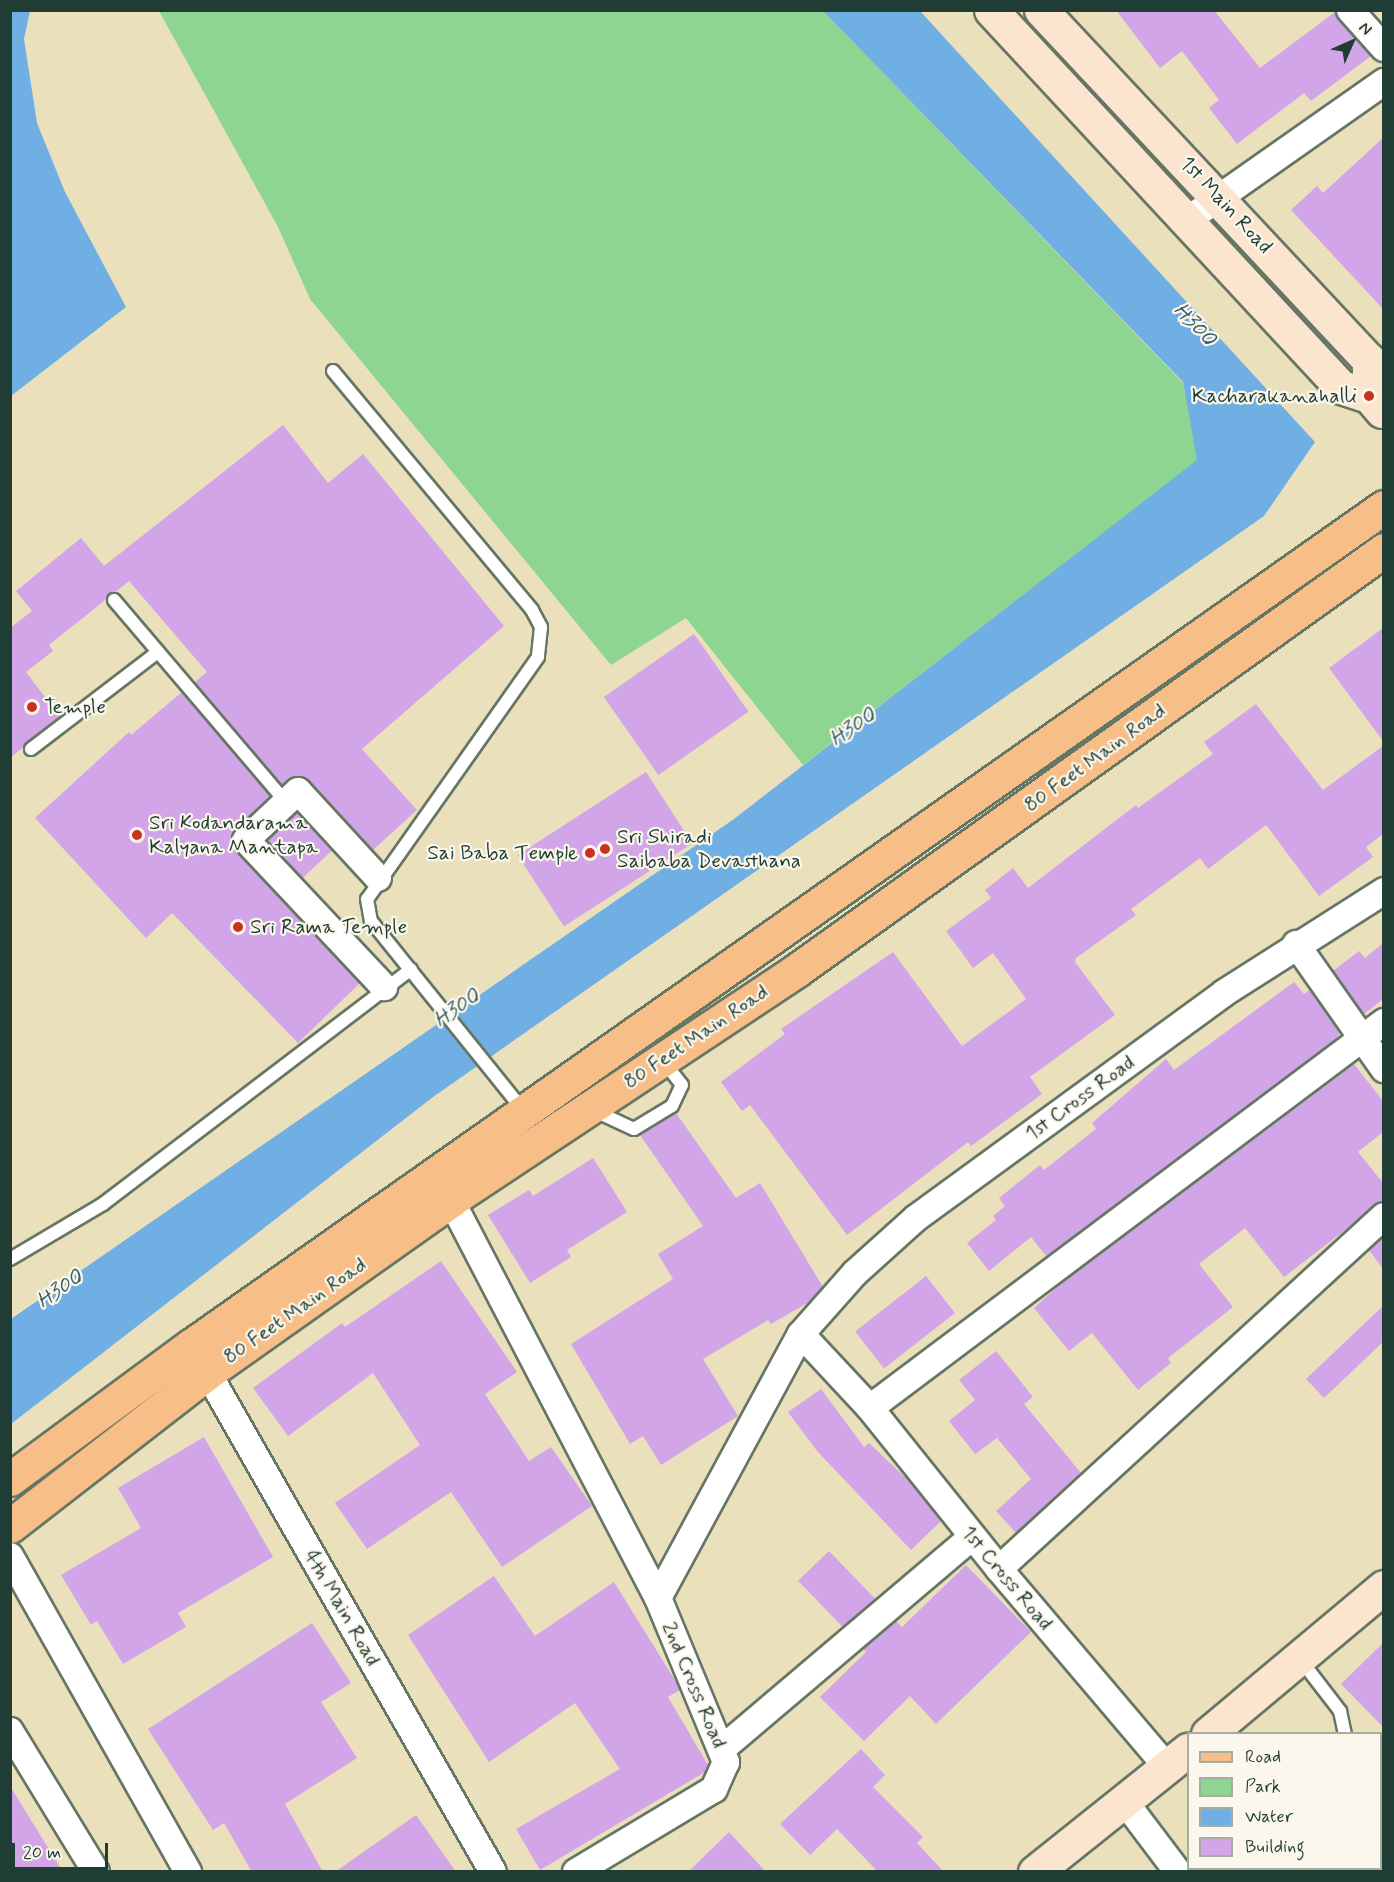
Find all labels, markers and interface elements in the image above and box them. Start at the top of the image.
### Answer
north arrow [1322,12,1382,72]
text: N [1354,18,1376,40]
street label: 1st Main Road [1175,151,1277,259]
water label: H300 [1167,298,1221,352]
place label: Kacharakanahalli [1192,383,1357,409]
marker: Kacharakanahalli [1362,389,1376,403]
place label: Temple [44,694,106,720]
street label: 80 Feet Main Road [1020,699,1170,817]
marker: Temple [25,700,39,714]
water label: H300 [825,703,881,753]
place label: Sri Kodandarama Kalyana Mantapa [149,810,315,860]
place label: Sri Shiradi Saibaba Devasthana [617,824,799,874]
marker: Sri Kodandarama Kalyana Mantapa [130,828,144,842]
place label: Sai Baba Temple [431,840,578,866]
marker: Sri Shiradi Saibaba Devasthana [598,842,612,856]
marker: Sai Baba Temple [583,846,597,860]
place label: Sri Rama Temple [250,914,402,940]
marker: Sri Rama Temple [231,920,245,934]
street label: 80 Feet Main Road [620,980,772,1094]
water label: H300 [429,984,485,1034]
street label: 1st Cross Road [1021,1050,1139,1146]
street label: 80 Feet Main Road [219,1253,371,1369]
water label: H300 [32,1265,88,1315]
street label: 1st Cross Road [956,1521,1058,1635]
street label: 4th Main Road [299,1546,385,1670]
street label: 2nd Cross Road [656,1618,732,1752]
legend [1187,1732,1382,1870]
text: Road [1245,1745,1281,1769]
text: Park [1245,1775,1281,1799]
text: Water [1245,1805,1293,1829]
scale bar [15,1831,111,1869]
text: Building [1245,1835,1305,1859]
text: 20 m [23,1841,61,1865]

